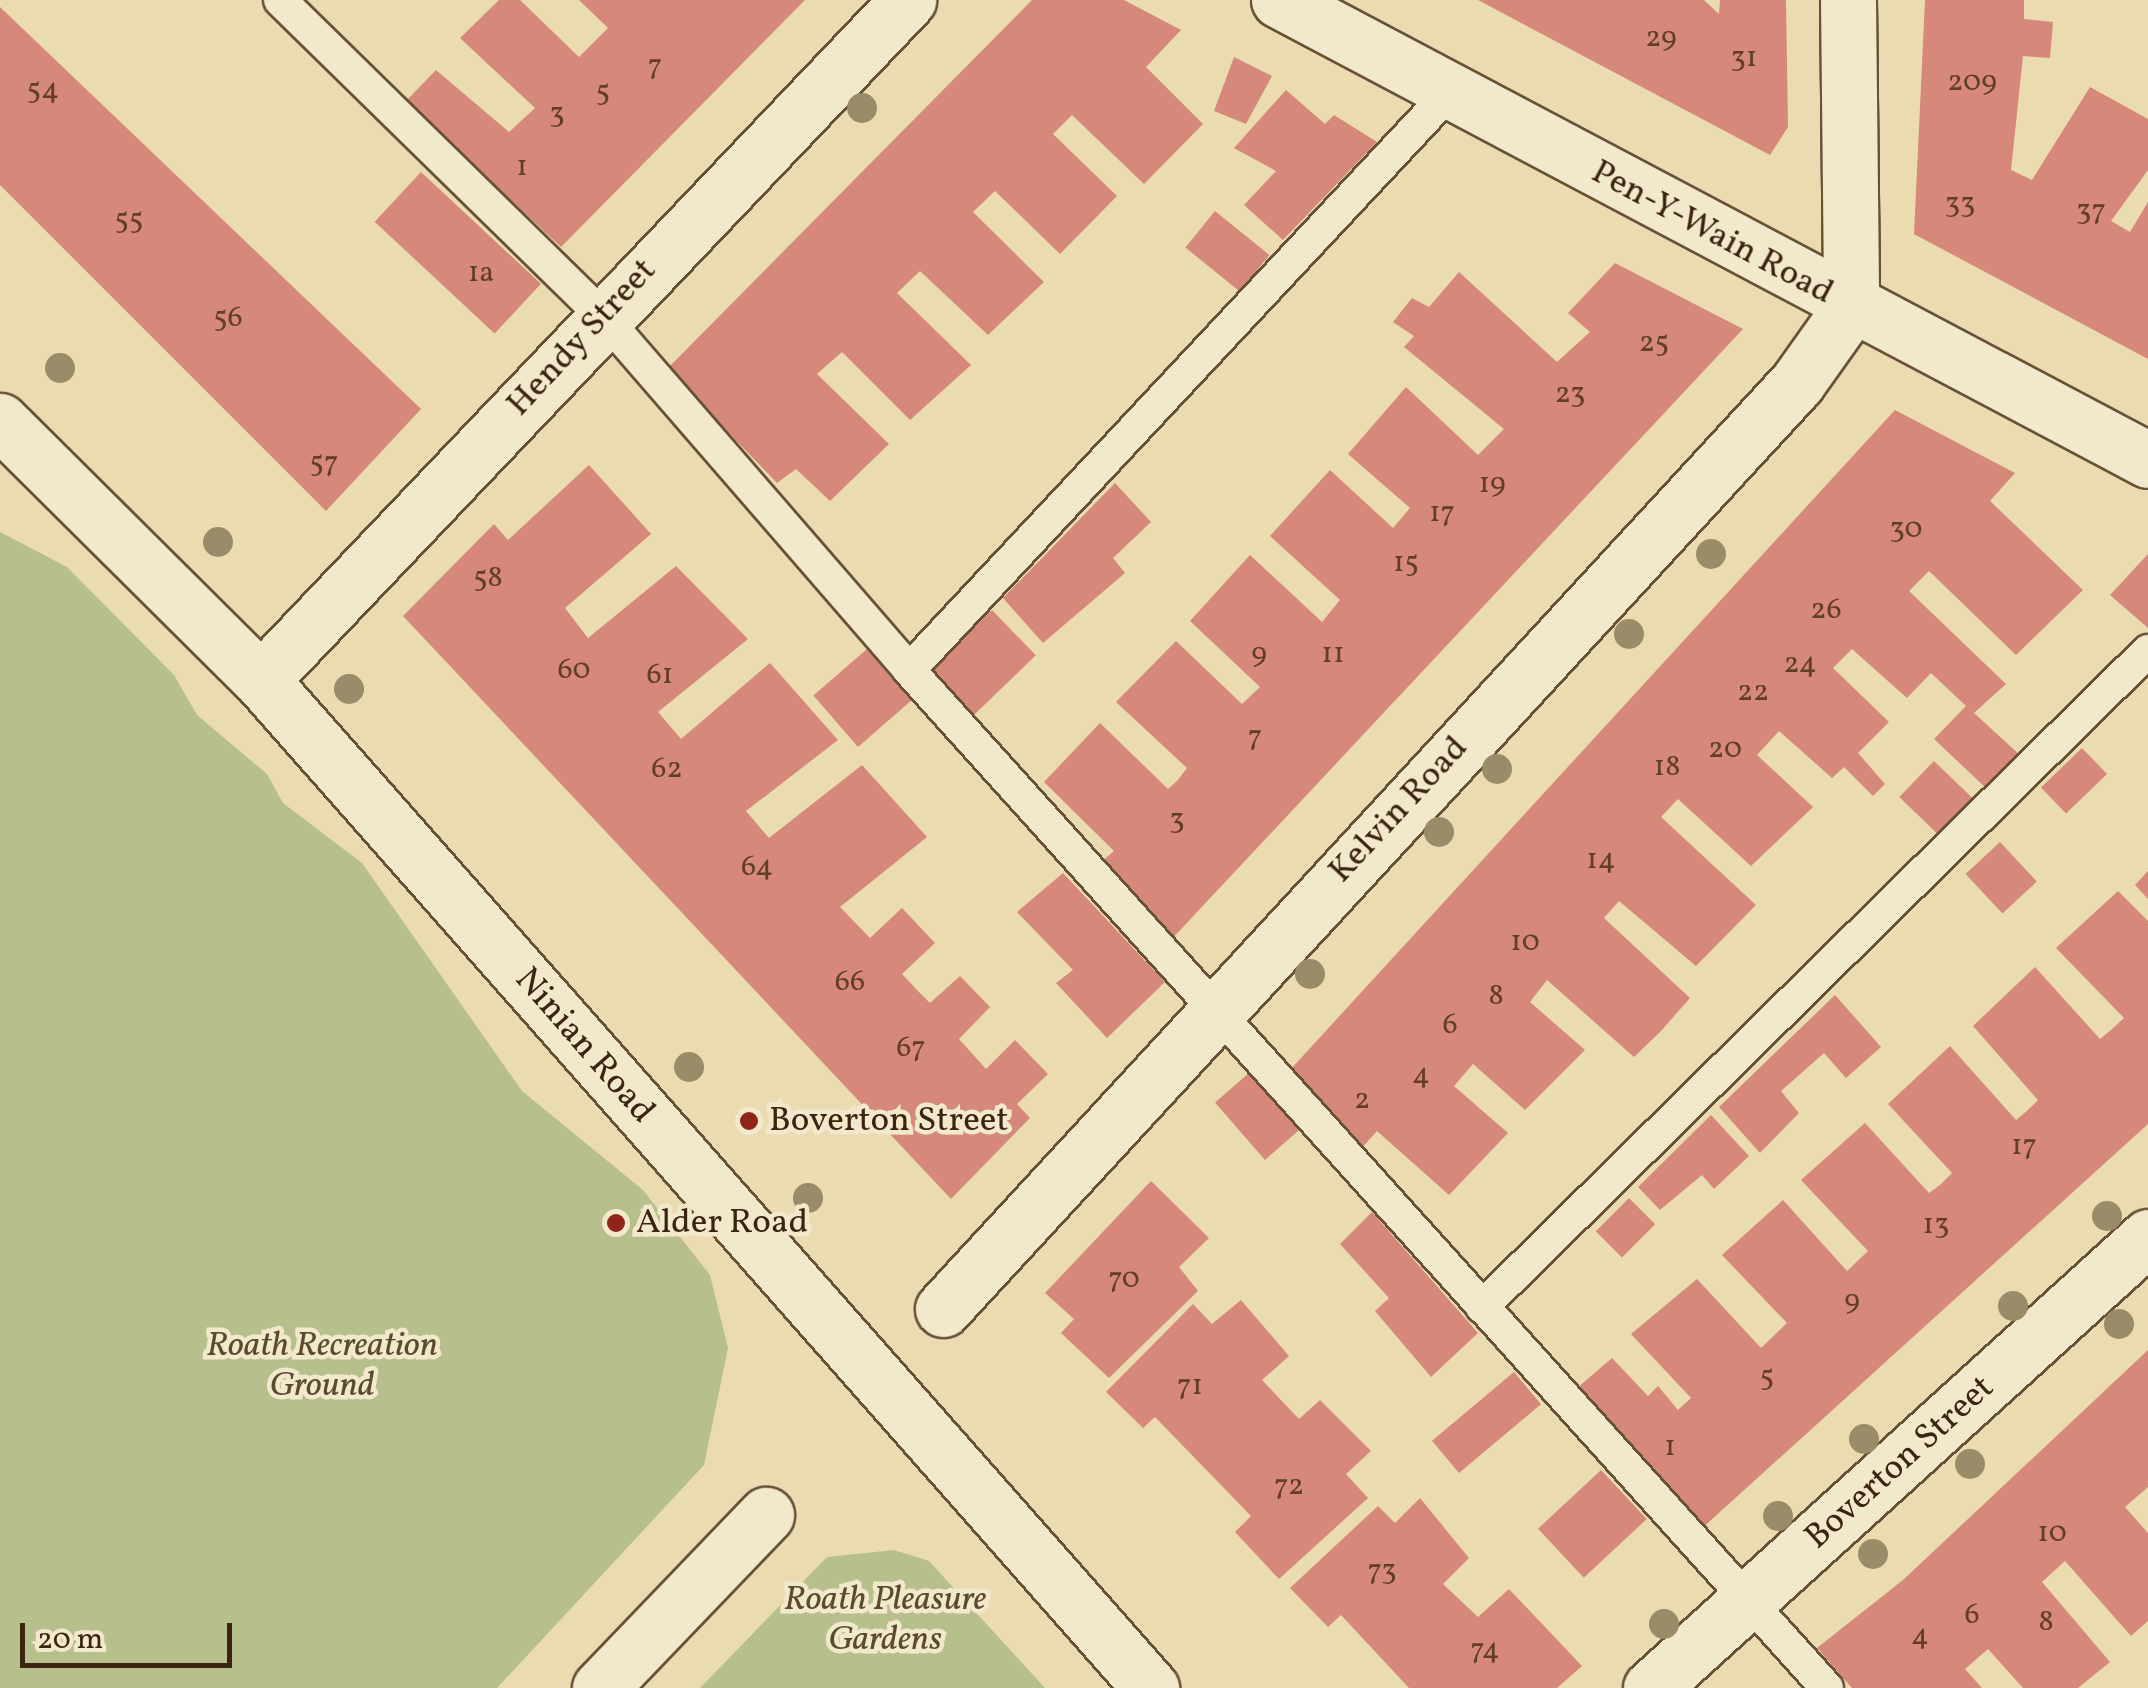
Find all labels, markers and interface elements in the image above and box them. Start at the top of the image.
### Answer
house number: 29 [1645,20,1677,56]
house number: 31 [1730,40,1758,76]
house number: 7 [648,48,662,84]
house number: 209 [1947,64,1997,100]
house number: 54 [27,72,59,108]
house number: 5 [596,74,610,110]
house number: 3 [549,96,565,132]
house number: 1 [516,149,528,185]
street label: Pen-Y-Wain Road [1584,152,1840,314]
house number: 33 [1945,186,1975,222]
house number: 37 [2076,193,2106,229]
house number: 55 [115,202,143,238]
street label: Hendy Street [498,250,666,426]
house number: 1a [468,255,494,291]
house number: 56 [213,300,243,336]
house number: 25 [1639,325,1669,361]
house number: 23 [1555,376,1585,412]
house number: 57 [310,445,338,481]
house number: 19 [1478,466,1506,502]
house number: 17 [1429,495,1455,531]
house number: 30 [1890,511,1922,547]
house number: 15 [1393,545,1419,581]
house number: 58 [473,560,503,596]
house number: 26 [1810,592,1842,628]
house number: 9 [1251,636,1267,672]
house number: 11 [1321,636,1345,672]
house number: 24 [1783,646,1817,682]
house number: 60 [557,652,591,688]
house number: 61 [647,657,673,693]
house number: 22 [1737,674,1769,710]
house number: 7 [1248,719,1262,755]
street label: Kelvin Road [1320,728,1478,892]
house number: 20 [1708,731,1742,767]
house number: 18 [1654,749,1680,785]
house number: 62 [651,751,683,787]
house number: 3 [1169,802,1185,838]
house number: 14 [1586,842,1616,878]
house number: 64 [741,849,773,885]
house number: 10 [1510,924,1540,960]
street label: Ninian Road [505,960,663,1132]
house number: 66 [835,964,865,1000]
house number: 8 [1488,978,1504,1014]
house number: 6 [1442,1007,1458,1043]
house number: 67 [896,1030,926,1066]
house number: 4 [1412,1057,1430,1093]
house number: 2 [1354,1082,1370,1118]
place label: Boverton Street [769,1100,1009,1142]
marker: Boverton Street [738,1110,760,1132]
house number: 17 [2011,1128,2037,1164]
place label: Alder Road [636,1202,808,1244]
house number: 13 [1922,1207,1950,1243]
marker: Alder Road [605,1212,627,1234]
house number: 70 [1108,1261,1140,1297]
house number: 9 [1844,1283,1860,1319]
park label: Roath Recreation Ground [206,1325,438,1407]
house number: 5 [1760,1359,1774,1395]
street label: Boverton Street [1797,1367,2003,1559]
house number: 71 [1177,1368,1203,1404]
house number: 1 [1664,1429,1676,1465]
house number: 72 [1274,1468,1304,1504]
house number: 10 [2037,1515,2067,1551]
house number: 73 [1367,1553,1397,1589]
park label: Roath Pleasure Gardens [784,1579,986,1661]
house number: 6 [1964,1597,1980,1633]
scale bar [25,1603,238,1665]
house number: 8 [2038,1604,2054,1640]
house number: 4 [1911,1618,1929,1654]
text: 20 m [37,1619,103,1661]
house number: 74 [1470,1632,1500,1668]

